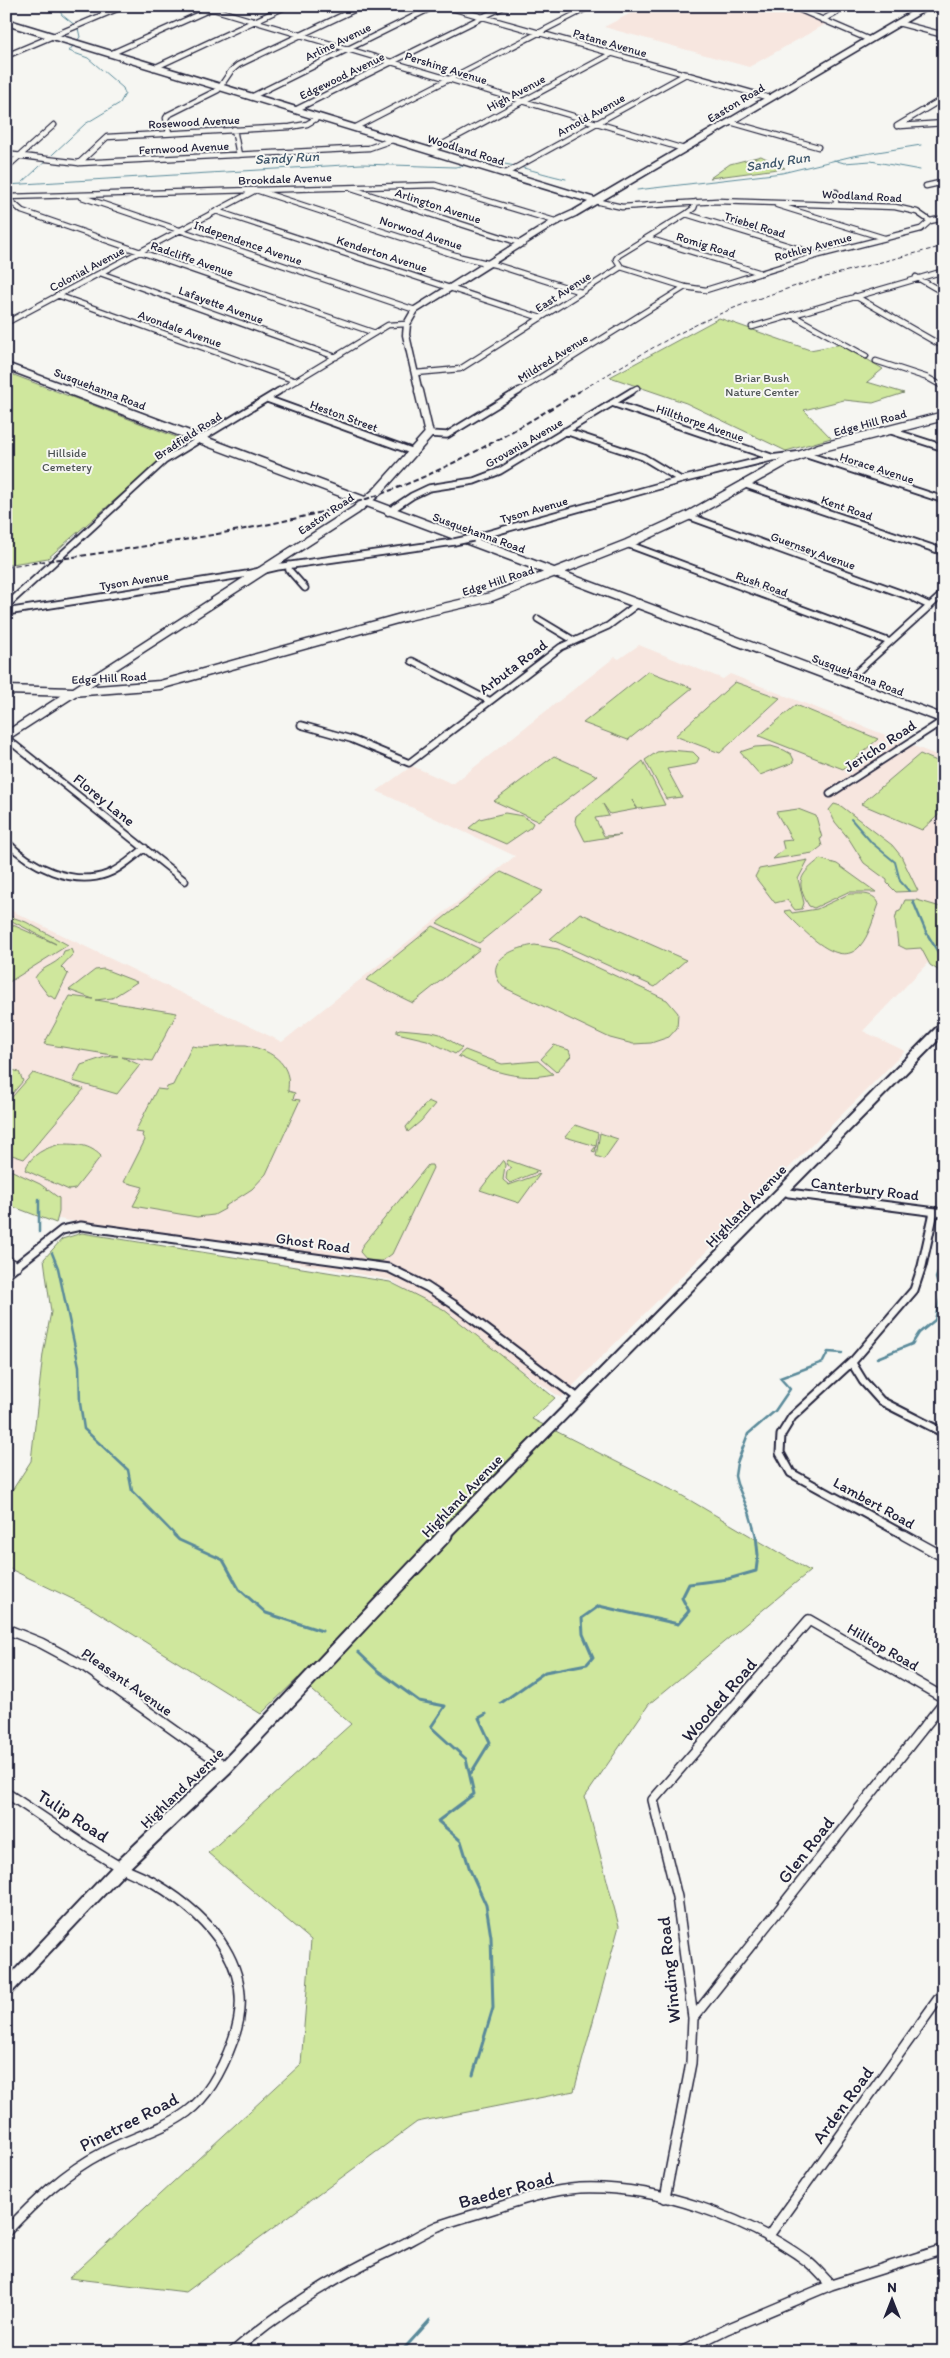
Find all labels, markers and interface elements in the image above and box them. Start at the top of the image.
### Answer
street label: Arline Avenue [303,20,374,64]
street label: Patane Avenue [572,26,649,60]
street label: Edgewood Avenue [297,49,387,103]
street label: Pershing Avenue [403,49,489,87]
street label: High Avenue [484,72,548,114]
street label: Easton Road [705,80,768,126]
street label: Arnold Avenue [554,90,628,140]
street label: Rosewood Avenue [148,113,240,131]
street label: Woodland Road [426,132,507,169]
street label: Fernwood Avenue [138,139,230,157]
water label: Sandy Run [254,148,320,168]
water label: Sandy Run [745,149,811,175]
street label: Brookdale Avenue [238,170,332,188]
street label: Arlington Avenue [393,186,483,227]
street label: Woodland Road [822,187,903,205]
street label: Triebel Road [723,209,788,241]
street label: Norwood Avenue [378,213,464,253]
street label: Independence Avenue [192,218,304,268]
street label: Romig Road [674,229,738,261]
street label: Rothley Avenue [773,230,853,264]
street label: Kenderton Avenue [335,233,429,275]
street label: Radcliffe Avenue [149,238,236,280]
street label: Colonial Avenue [47,243,127,295]
street label: East Avenue [533,269,594,315]
street label: Lafayette Avenue [177,283,266,327]
street label: Avondale Avenue [136,307,224,351]
street label: Mildred Avenue [515,331,591,385]
street label: Susquehanna Road [52,365,149,413]
park label: Briar Bush Nature Center [725,371,799,399]
street label: Heston Street [308,397,380,435]
street label: Hillthorpe Avenue [654,401,746,445]
street label: Edge Hill Road [832,406,909,439]
street label: Bradfield Road [152,409,225,463]
street label: Grovania Avenue [483,415,565,471]
park label: Hillside Cemetery [42,446,92,474]
street label: Horace Avenue [838,449,916,487]
street label: Easton Road [295,490,357,538]
street label: Kent Road [819,493,875,523]
street label: Tyson Avenue [499,494,570,526]
street label: Susquehanna Road [431,510,528,556]
street label: Guernsey Avenue [769,529,858,573]
street label: Edge Hill Road [460,563,536,599]
street label: Rush Road [734,568,790,600]
street label: Tyson Avenue [98,569,170,593]
street label: Arbuta Road [475,635,551,699]
street label: Susquehanna Road [810,651,907,699]
street label: Edge Hill Road [71,669,147,687]
street label: Jericho Road [841,716,920,776]
street label: Florey Lane [70,770,138,830]
street label: Highland Avenue [702,1161,790,1251]
street label: Canterbury Road [810,1173,921,1205]
street label: Ghost Road [275,1229,352,1257]
street label: Highland Avenue [418,1451,506,1541]
street label: Lambert Road [830,1473,918,1533]
street label: Hilltop Road [844,1619,922,1675]
street label: Pleasant Avenue [78,1644,176,1720]
street label: Wooded Road [677,1653,762,1746]
street label: Highland Avenue [137,1744,227,1832]
street label: Tulip Road [33,1785,113,1847]
street label: Glen Road [773,1812,839,1888]
street label: Winding Road [652,1915,686,2024]
street label: Arden Road [808,2062,879,2148]
street label: Pinetree Road [76,2088,182,2156]
street label: Baeder Road [456,2167,556,2213]
north arrow [868,2276,918,2326]
text: N [887,2279,897,2296]

